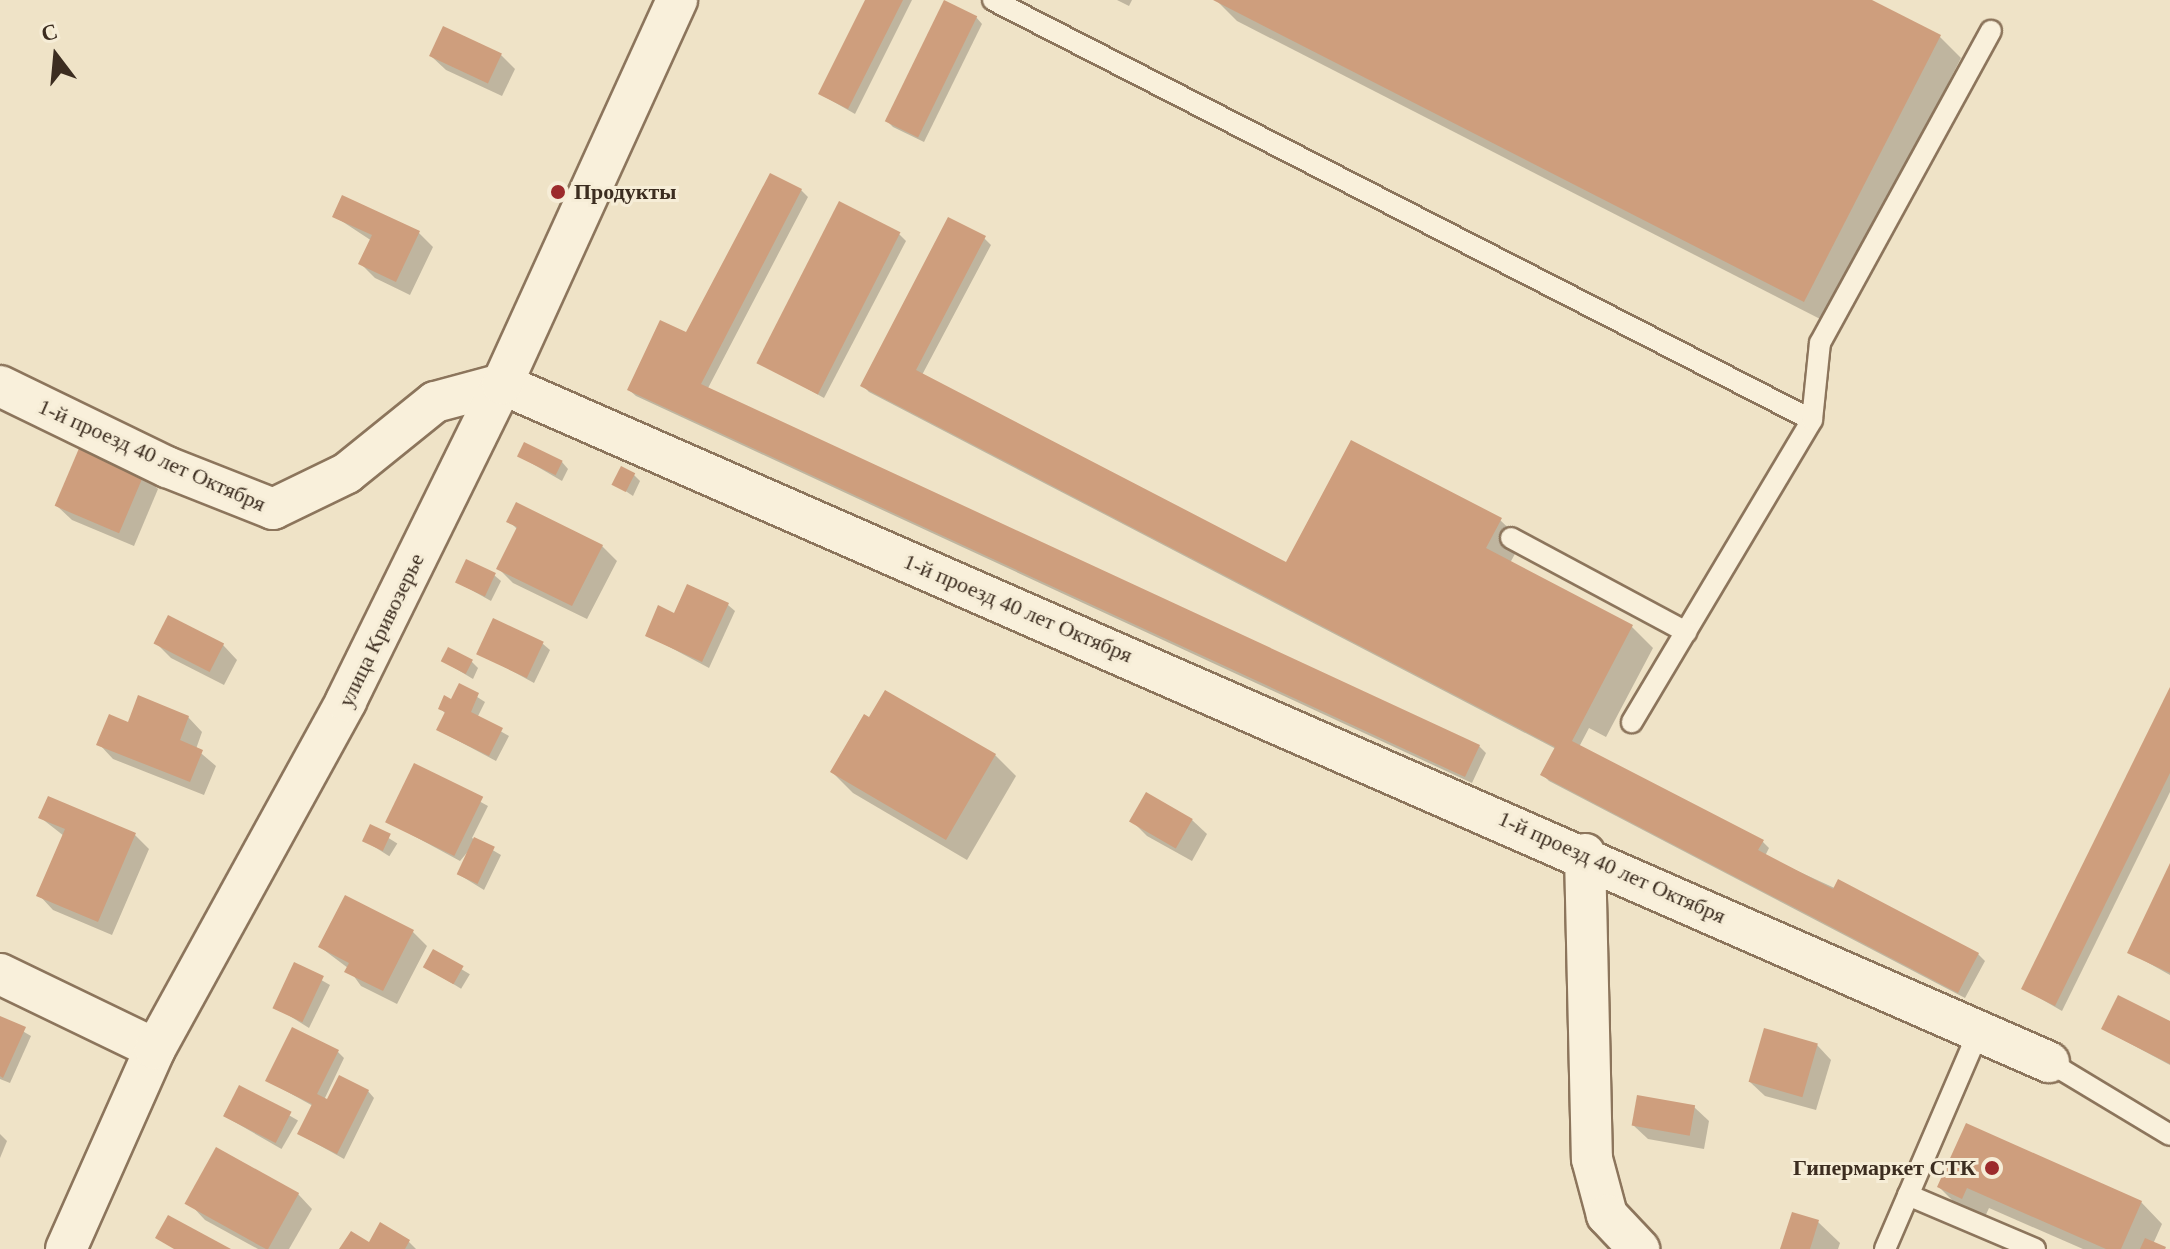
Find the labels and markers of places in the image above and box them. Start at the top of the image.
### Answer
place label: Продукты [574,179,677,205]
marker: Продукты [549,183,567,201]
place label: Гипермаркет СТК [1793,1155,1976,1181]
marker: Гипермаркет СТК [1983,1159,2001,1177]

